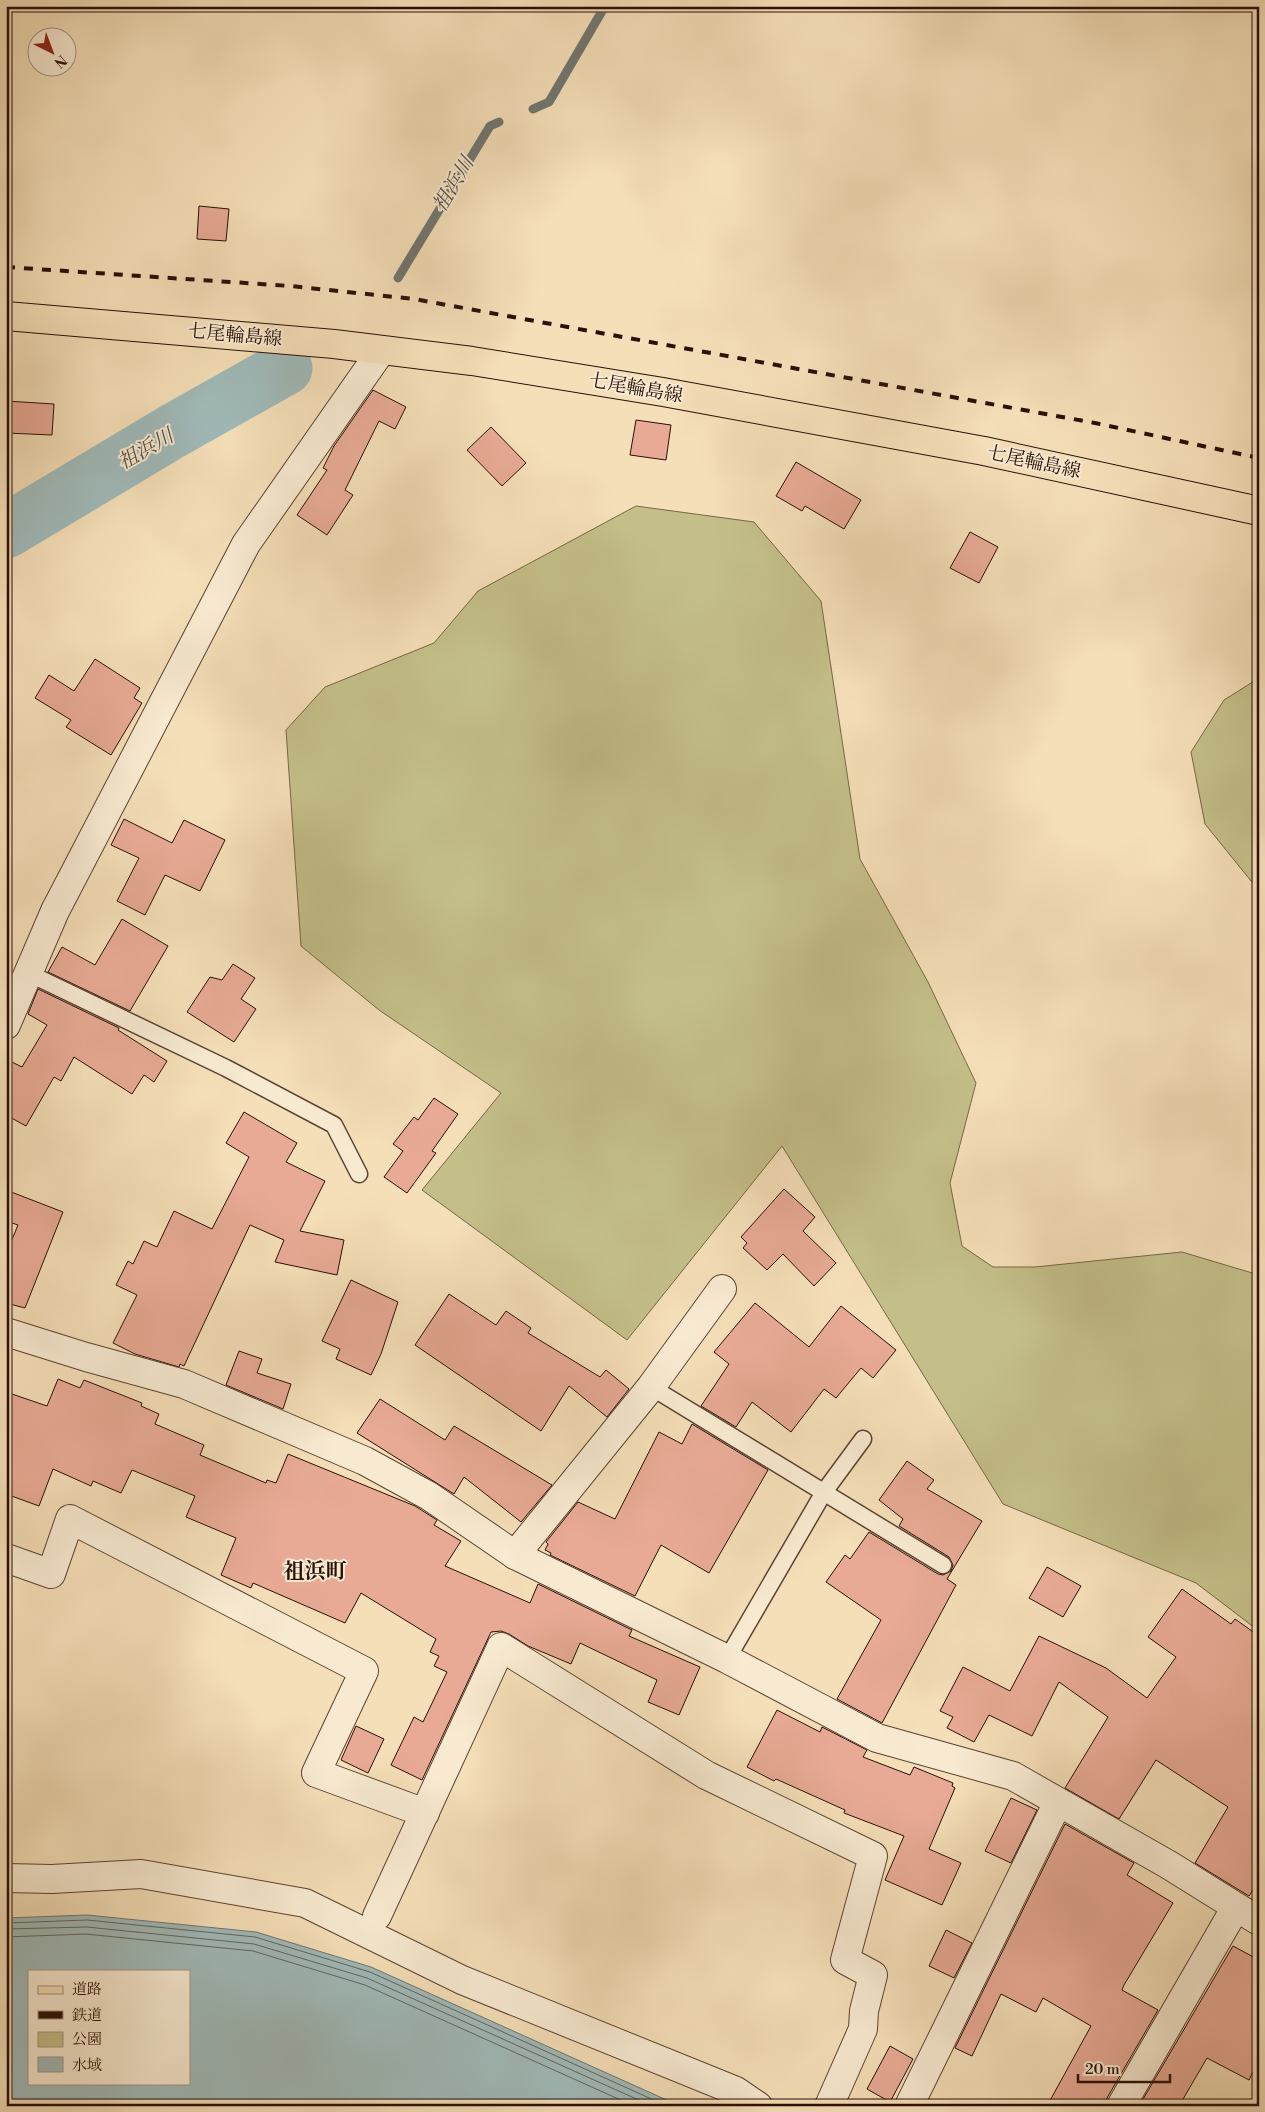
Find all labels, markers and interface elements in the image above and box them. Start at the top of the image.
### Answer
north arrow [28,28,78,78]
text: N [50,51,70,71]
water label: 祖浜川 [428,151,481,217]
street label: 七尾輪島線 [187,319,283,351]
street label: 七尾輪島線 [587,368,685,408]
water label: 祖浜川 [114,423,180,476]
street label: 七尾輪島線 [985,440,1083,484]
district label: 祖浜町 [284,1559,347,1585]
legend [28,1970,190,2084]
text: 道路 [72,1980,102,1999]
text: 鉄道 [72,2006,102,2025]
text: 公園 [72,2030,102,2049]
scale bar [1078,2052,1170,2084]
text: 水域 [72,2056,102,2075]
text: 20 m [1085,2060,1120,2079]

